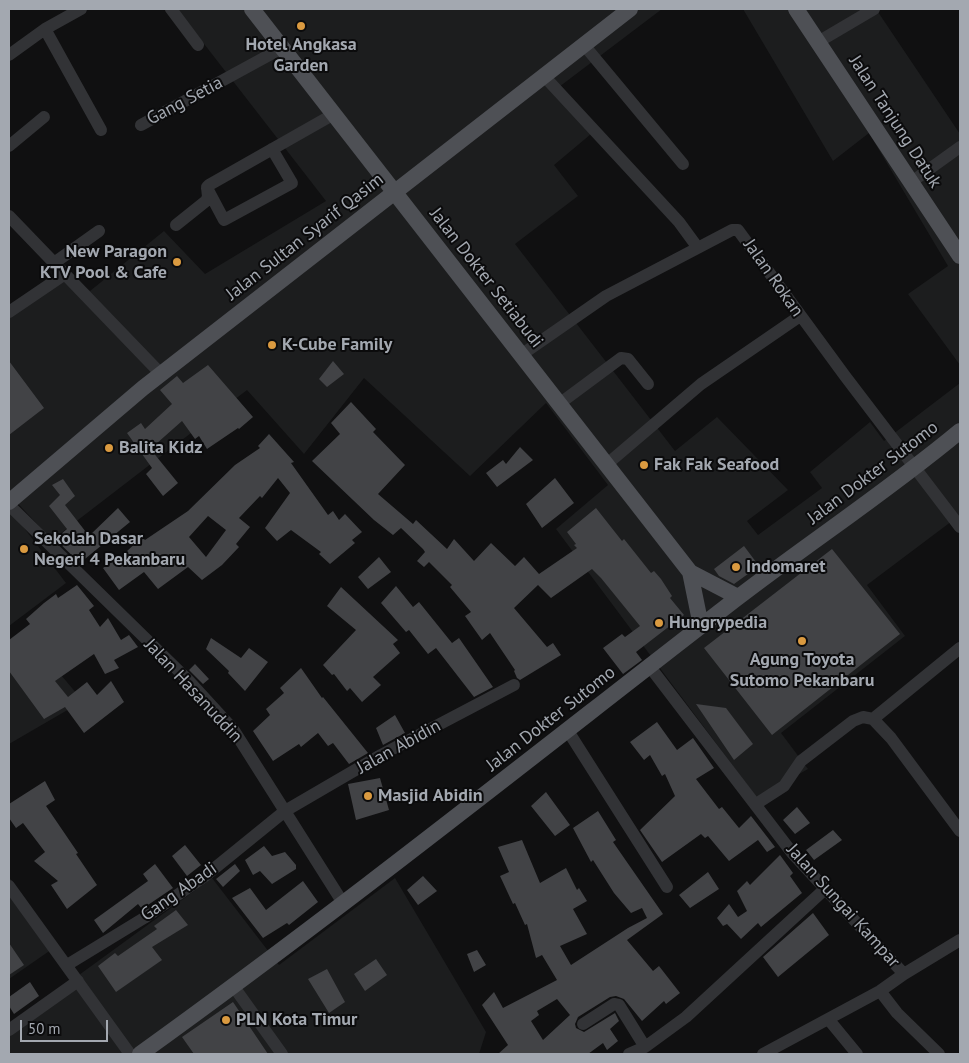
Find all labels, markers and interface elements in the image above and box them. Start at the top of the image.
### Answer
marker: Hotel Angkasa Garden [295,20,307,32]
place label: Hotel Angkasa Garden [245,34,357,76]
street label: Jalan Tanjung Datuk [844,52,946,192]
street label: Gang Setia [143,72,227,130]
street label: Jalan Sultan Syarif Qasim [222,169,388,305]
street label: Jalan Dokter Setiabudi [425,204,547,352]
street label: Jalan Rokan [738,235,808,321]
place label: New Paragon KTV Pool & Cafe [40,241,167,284]
marker: New Paragon KTV Pool & Cafe [171,256,183,268]
place label: K-Cube Family [282,334,392,356]
marker: K-Cube Family [266,339,278,351]
street label: Jalan Dokter Sutomo [803,417,943,529]
place label: Balita Kidz [119,437,202,459]
marker: Balita Kidz [103,442,115,454]
place label: Fak Fak Seafood [654,454,779,476]
marker: Fak Fak Seafood [638,459,650,471]
place label: Sekolah Dasar Negeri 4 Pekanbaru [34,528,185,570]
marker: Sekolah Dasar Negeri 4 Pekanbaru [18,543,30,555]
place label: Indomaret [746,556,825,578]
marker: Indomaret [730,561,742,573]
place label: Hungrypedia [669,612,767,634]
marker: Hungrypedia [653,617,665,629]
street label: Jalan Hasanuddin [139,635,247,747]
marker: Agung Toyota Sutomo Pekanbaru [796,635,808,647]
place label: Agung Toyota Sutomo Pekanbaru [730,649,874,692]
street label: Jalan Dokter Sutomo [482,662,620,776]
street label: Jalan Abidin [353,715,445,779]
place label: Masjid Abidin [378,785,483,807]
marker: Masjid Abidin [362,790,374,802]
street label: Jalan Sungai Kampar [782,840,904,972]
street label: Gang Abadi [137,858,221,926]
place label: PLN Kota Timur [236,1009,357,1031]
scale bar [22,1010,110,1042]
marker: PLN Kota Timur [220,1014,232,1026]
text: 50 m [28,1019,61,1038]

